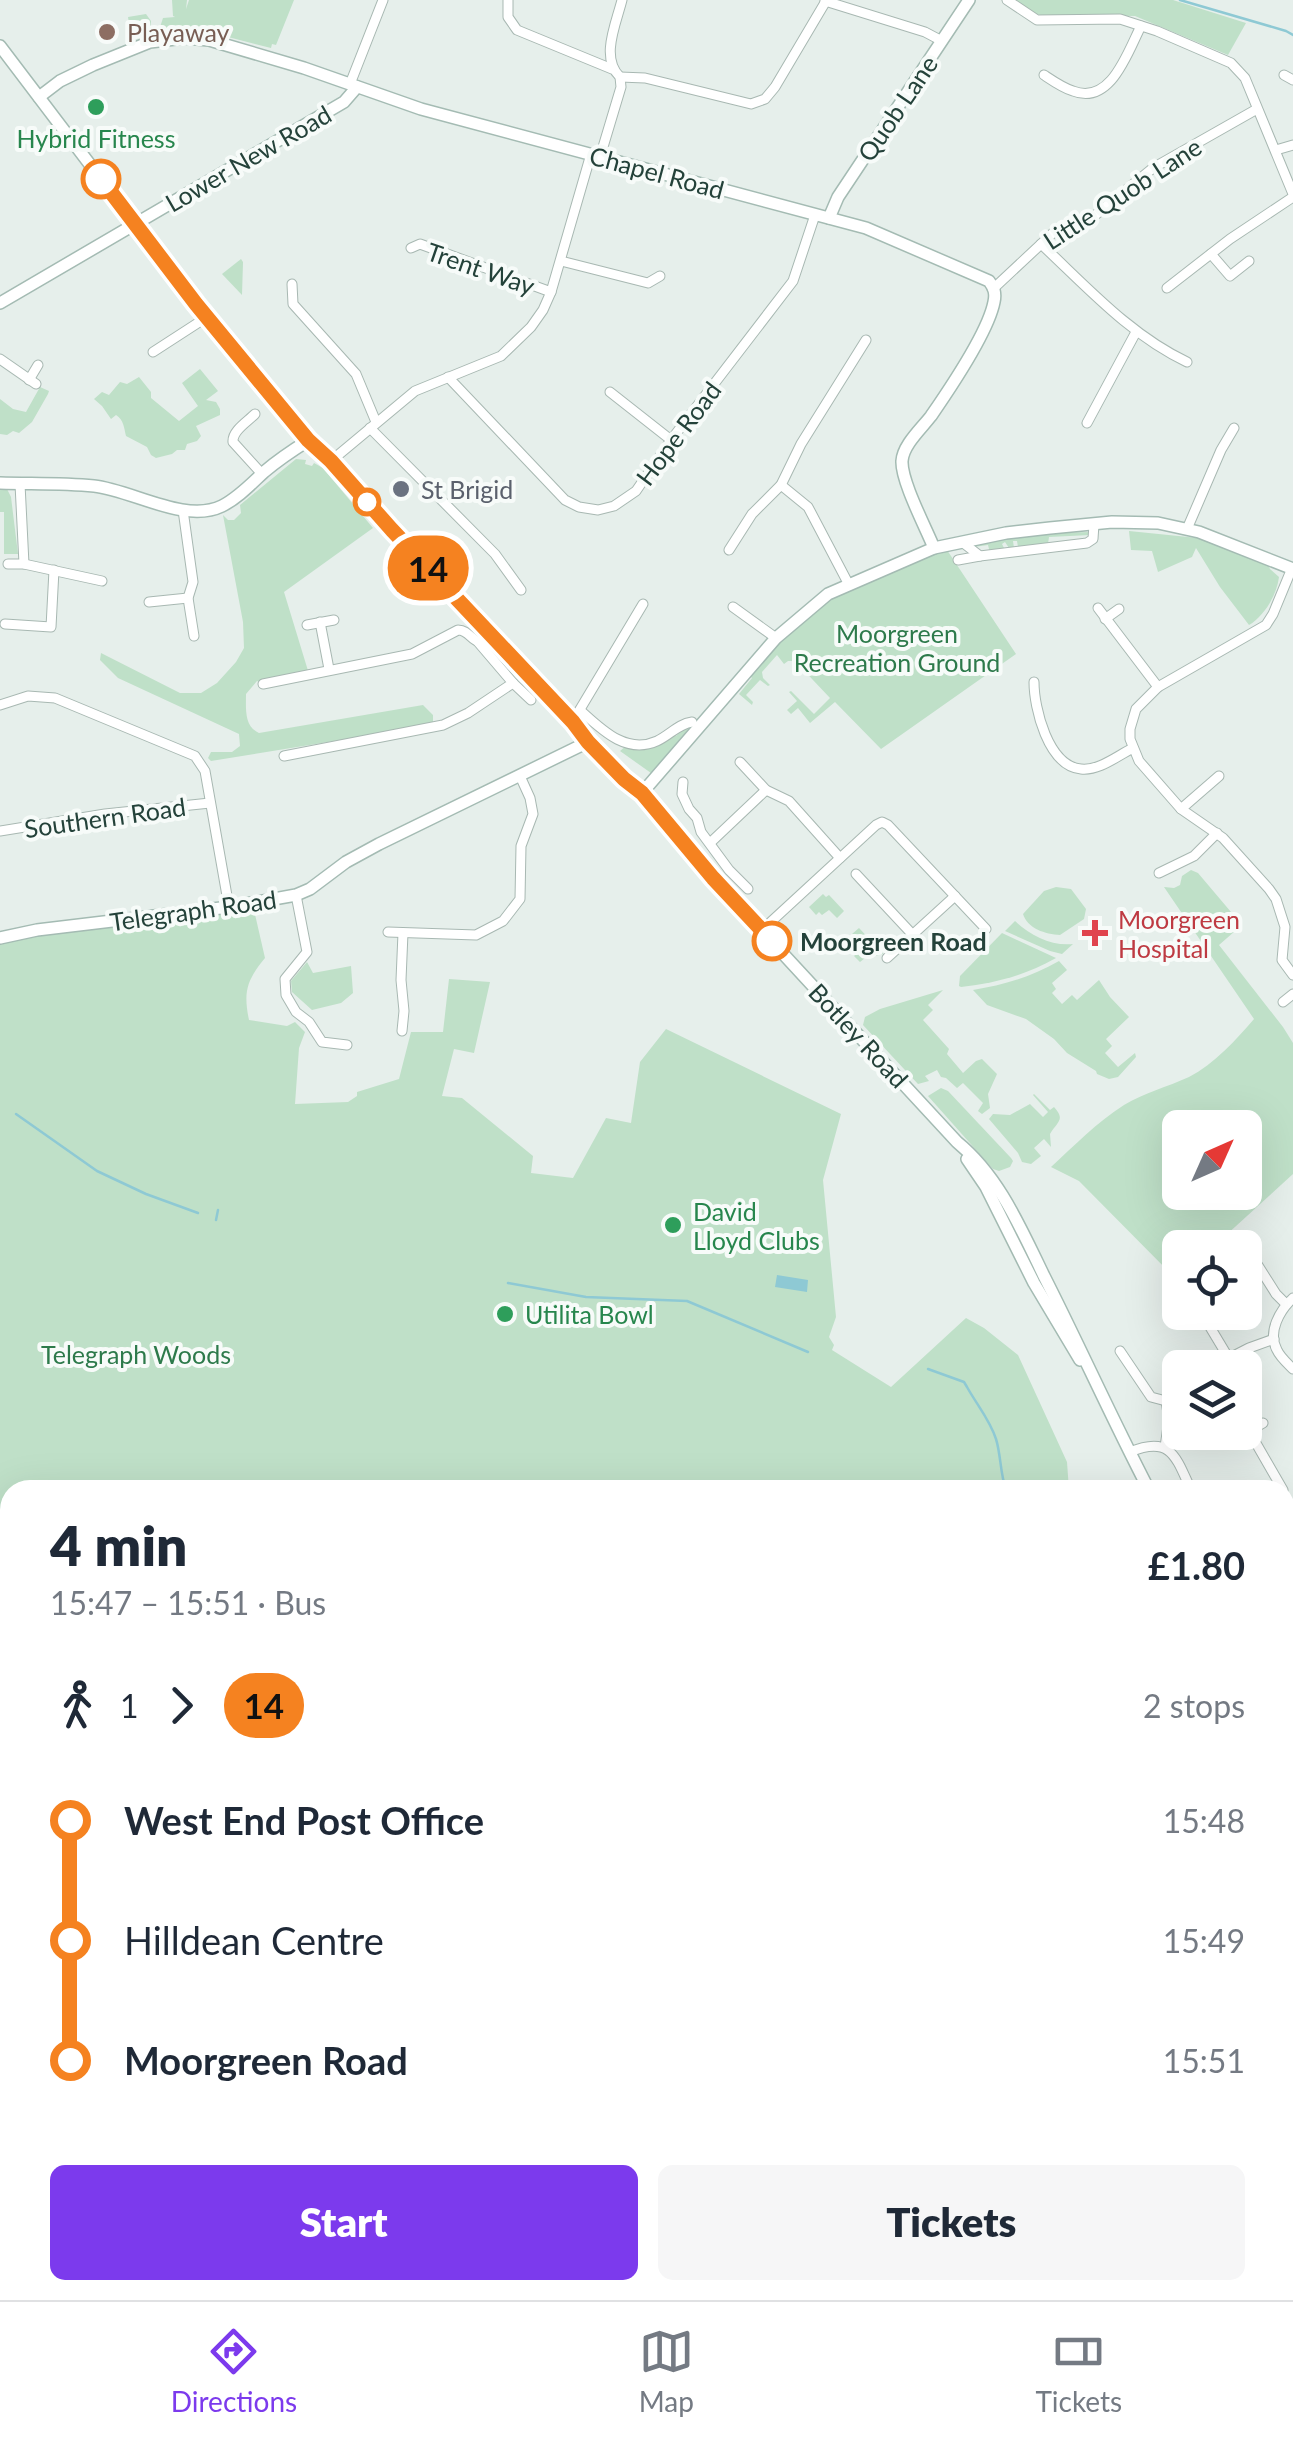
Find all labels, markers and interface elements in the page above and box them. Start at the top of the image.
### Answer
place label: Playaway [127,17,230,47]
marker: Playaway [96,21,118,43]
street label: Quob Lane [851,50,943,166]
marker: Hybrid Fitness [85,96,107,118]
street label: Lower New Road [160,98,336,218]
place label: Hybrid Fitness [16,123,176,153]
street label: Little Quob Lane [1037,131,1207,255]
street label: Chapel Road [586,140,728,204]
unlabelled marker [82,160,120,198]
street label: Trent Way [423,236,539,300]
street label: Hope Road [629,375,727,491]
place label: St Brigid [421,474,513,504]
marker: St Brigid [390,478,412,500]
unlabelled marker [354,489,380,515]
line badge: 14 [383,536,473,600]
text: 14 [408,547,448,589]
park label: Moorgreen Recreation Ground [794,618,1000,677]
street label: Southern Road [22,791,188,843]
street label: Telegraph Road [108,883,278,937]
place label: Moorgreen Hospital [1118,904,1240,963]
marker: Moorgreen Hospital [1082,920,1108,946]
marker: Moorgreen Road [753,922,791,960]
place label: Moorgreen Road [800,926,987,956]
street label: Botley Road [803,977,915,1093]
north arrow [1162,1110,1262,1210]
map controls [1162,1110,1262,1450]
place label: David Lloyd Clubs [693,1196,820,1255]
marker: David Lloyd Clubs [662,1214,684,1236]
button: locate [1162,1230,1262,1330]
place label: Utilita Bowl [525,1299,654,1329]
marker: Utilita Bowl [494,1303,516,1325]
park label: Telegraph Woods [41,1339,231,1369]
button: layers [1162,1350,1262,1450]
text: 4 min [50,1512,187,1578]
text: £1.80 [1148,1542,1245,1588]
text: 15:47 – 15:51 · Bus [50,1583,326,1622]
icon: walk [50,1678,105,1733]
icon: forward [154,1678,209,1733]
text: 14 [244,1684,284,1726]
text: 1 [120,1686,139,1725]
text: 2 stops [1143,1686,1245,1725]
text: West End Post Office [124,1797,484,1843]
text: 15:48 [1163,1801,1245,1840]
text: Hilldean Centre [124,1917,384,1963]
text: 15:49 [1163,1921,1245,1960]
text: Moorgreen Road [124,2037,408,2083]
text: 15:51 [1163,2041,1245,2080]
button: Start [50,2165,638,2280]
button: Tickets [658,2165,1245,2280]
tab: Directions [171,2324,297,2418]
tab: Map [639,2324,694,2418]
tab: Tickets [1035,2324,1122,2418]

